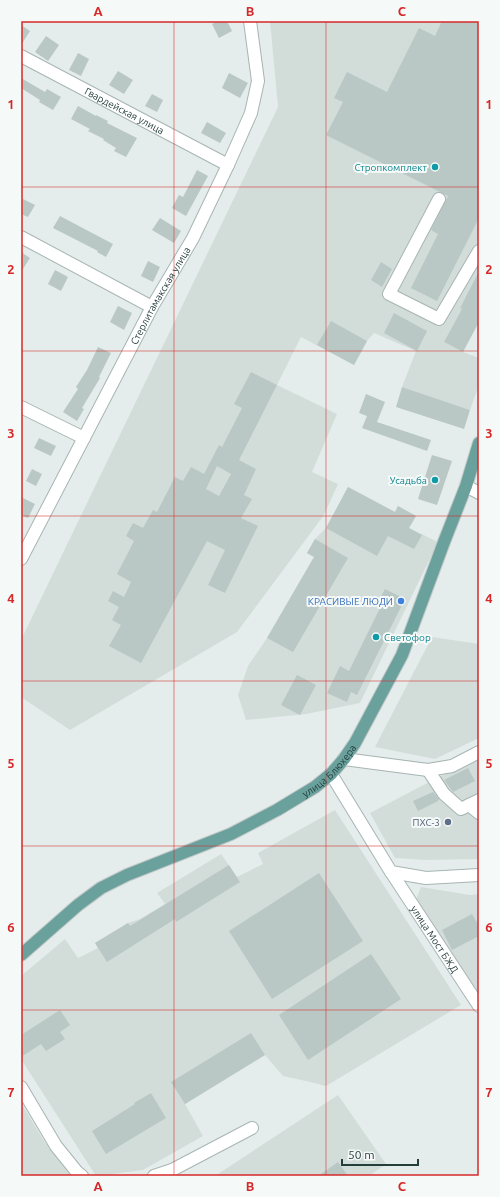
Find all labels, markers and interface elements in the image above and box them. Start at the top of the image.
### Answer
text: A [93,4,103,18]
text: B [246,4,255,18]
text: C [398,4,407,18]
street label: Гвардейская улица [83,86,166,136]
text: 1 [7,97,15,111]
text: 1 [485,97,493,111]
place label: Стропкомплект [354,162,428,173]
marker: Стропкомплект [430,162,440,172]
street label: Стерлитамакская улица [129,245,193,346]
text: 2 [7,262,15,276]
text: 2 [485,262,493,276]
text: 3 [7,426,15,440]
text: 3 [485,426,493,440]
place label: Усадьба [390,475,427,486]
marker: Усадьба [430,475,440,485]
text: 4 [7,591,15,605]
text: 4 [485,591,493,605]
place label: КРАСИВЫЕ ЛЮДИ [308,596,393,607]
marker: КРАСИВЫЕ ЛЮДИ [396,596,406,606]
marker: Светофор [371,632,381,642]
place label: Светофор [384,632,431,643]
street label: улица Блюхера [300,743,358,799]
text: 5 [7,756,15,770]
text: 5 [485,756,493,770]
place label: ПХС-3 [413,817,440,828]
marker: ПХС-3 [443,817,453,827]
street label: улица Мост БЖД [409,904,460,975]
text: 6 [7,920,15,934]
text: 6 [485,920,493,934]
text: 7 [7,1085,15,1099]
text: 7 [485,1085,493,1099]
scale bar [342,1141,418,1167]
text: 50 m [348,1148,375,1161]
text: A [93,1179,103,1193]
text: B [246,1179,255,1193]
text: C [398,1179,407,1193]

